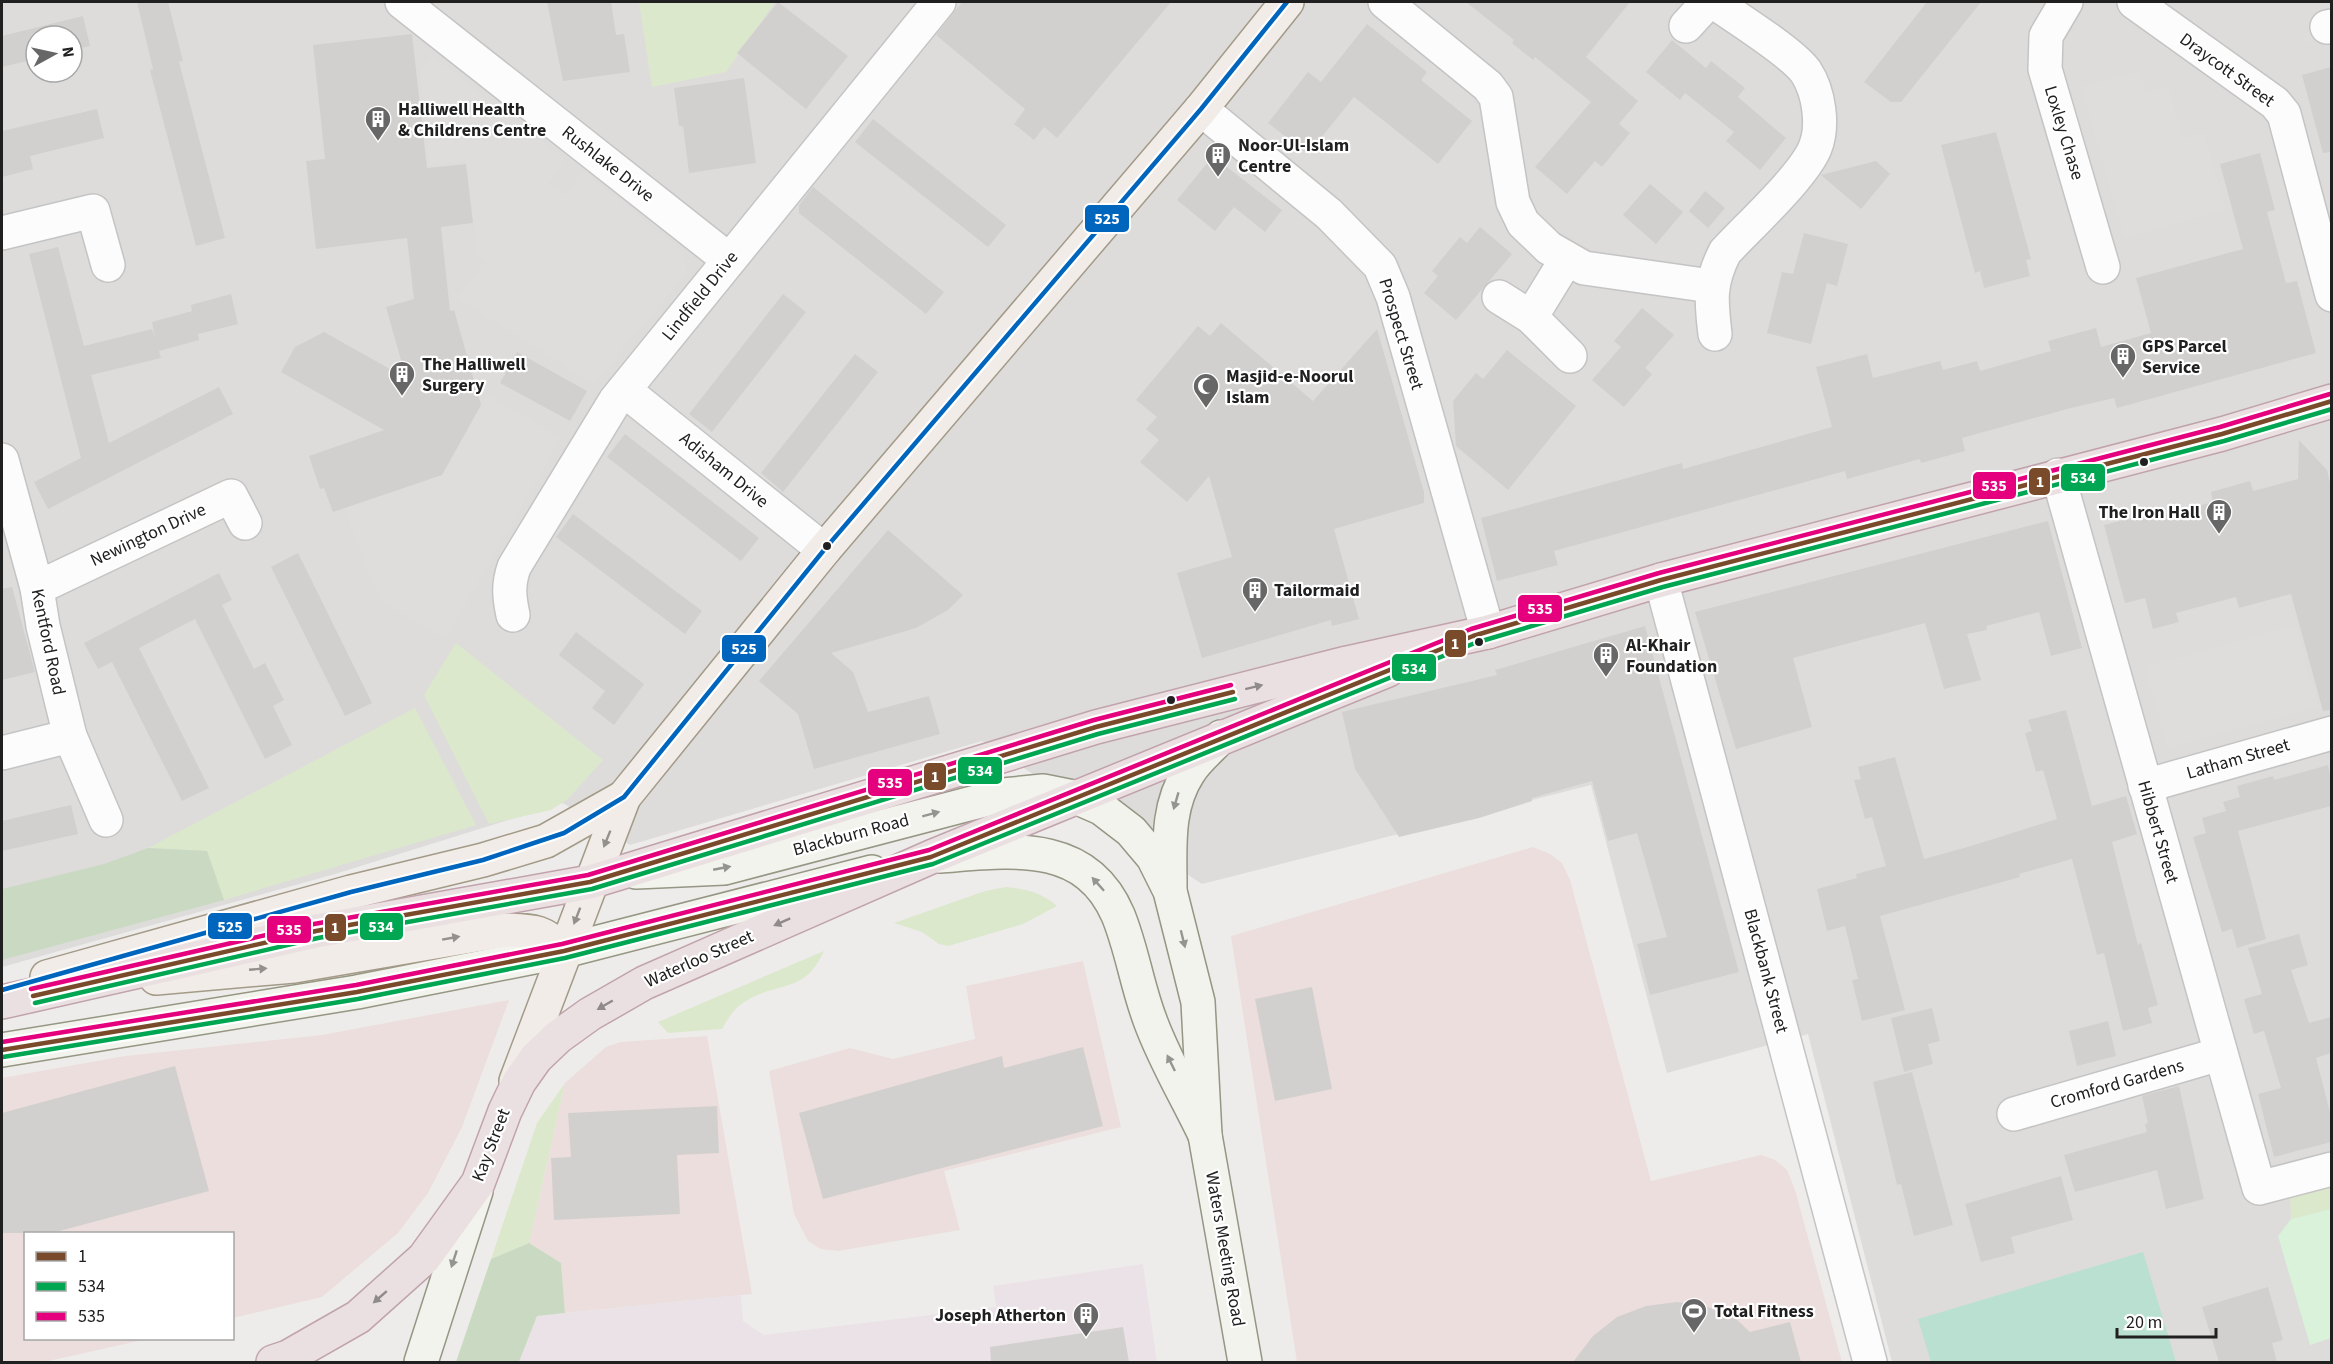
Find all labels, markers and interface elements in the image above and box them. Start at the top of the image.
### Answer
north arrow [24,24,84,84]
street label: Draycott Street [2174,27,2280,113]
text: N [56,45,79,59]
street label: Loxley Chase [2038,83,2090,183]
place label: Halliwell Health & Childrens Centre [398,97,546,143]
building icon: Halliwell Health & Childrens Centre [363,104,393,142]
street label: Rushlake Drive [557,120,660,208]
place label: Noor-Ul-Islam Centre [1238,133,1349,179]
building icon: Noor-Ul-Islam Centre [1203,140,1233,178]
line badge: 525 [1084,204,1130,233]
text: 525 [1094,208,1120,230]
street label: Lindfield Drive [656,246,744,346]
street label: Prospect Street [1372,275,1430,393]
place label: GPS Parcel Service [2142,334,2227,380]
building icon: GPS Parcel Service [2108,341,2138,379]
place label: The Halliwell Surgery [422,352,526,398]
building icon: The Halliwell Surgery [387,359,417,397]
place label: Masjid-e-Noorul Islam [1226,364,1353,410]
mosque icon: Masjid-e-Noorul Islam [1191,371,1221,409]
street label: Adisham Drive [674,426,774,514]
unlabelled marker [2138,456,2150,468]
line badge: 534 [2060,463,2106,492]
line badge: 1 [2028,467,2051,496]
text: 534 [2070,467,2096,489]
line badge: 535 [1972,471,2017,500]
text: 1 [2036,471,2044,493]
text: 535 [1981,475,2007,497]
street label: Newington Drive [86,497,210,573]
building icon: The Iron Hall [2204,497,2234,535]
place label: The Iron Hall [2099,500,2200,525]
unlabelled marker [821,540,833,552]
building icon: Tailormaid [1240,575,1270,613]
place label: Tailormaid [1274,578,1360,603]
street label: Kentford Road [25,587,71,697]
line badge: 535 [1517,594,1563,623]
text: 535 [1527,598,1553,620]
line badge: 1 [1444,629,1467,658]
text: 1 [1451,633,1459,655]
place label: Al-Khair Foundation [1625,633,1717,679]
line badge: 525 [721,634,767,663]
unlabelled marker [1473,636,1485,648]
text: 525 [731,638,757,660]
building icon: Al-Khair Foundation [1591,640,1621,678]
line badge: 534 [1391,653,1437,682]
text: 534 [1401,658,1427,680]
one-way arrow [1244,681,1263,691]
unlabelled marker [1165,694,1177,706]
street label: Latham Street [2184,732,2292,786]
line badge: 534 [957,756,1003,785]
text: 534 [967,760,993,782]
line badge: 1 [923,762,947,791]
text: 1 [931,766,939,788]
line badge: 535 [867,768,913,797]
text: 535 [877,772,903,794]
street label: Hibbert Street [2131,778,2185,886]
one-way arrow [1171,792,1180,810]
street label: Blackburn Road [790,807,912,863]
one-way arrow [922,809,940,818]
one-way arrow [602,831,612,849]
one-way arrow [713,863,732,872]
one-way arrow [1092,877,1105,892]
street label: Blackbank Street [1737,906,1795,1036]
one-way arrow [572,907,581,925]
line badge: 525 [207,912,253,940]
line badge: 534 [359,912,404,941]
line badge: 1 [324,913,347,942]
line badge: 535 [266,915,312,944]
text: 525 [217,916,243,938]
text: 534 [368,916,394,938]
text: 1 [331,917,339,939]
one-way arrow [773,918,790,927]
text: 535 [276,919,302,941]
street label: Waterloo Street [641,924,757,994]
one-way arrow [1178,929,1188,948]
one-way arrow [442,933,461,942]
one-way arrow [249,964,268,974]
one-way arrow [597,1000,613,1011]
street label: Cromford Gardens [2047,1053,2187,1115]
one-way arrow [1166,1055,1175,1072]
street label: Kay Street [466,1105,516,1185]
street label: Waters Meeting Road [1199,1169,1251,1329]
legend [24,1232,234,1340]
text: 1 [78,1244,87,1269]
one-way arrow [449,1250,458,1268]
text: 534 [78,1274,105,1299]
one-way arrow [373,1290,388,1303]
sports icon: Total Fitness [1679,1296,1709,1334]
place label: Total Fitness [1714,1299,1814,1324]
building icon: Joseph Atherton [1071,1300,1101,1338]
scale bar [2117,1301,2216,1339]
place label: Joseph Atherton [935,1303,1066,1328]
text: 535 [78,1304,105,1329]
text: 20 m [2126,1310,2162,1335]

